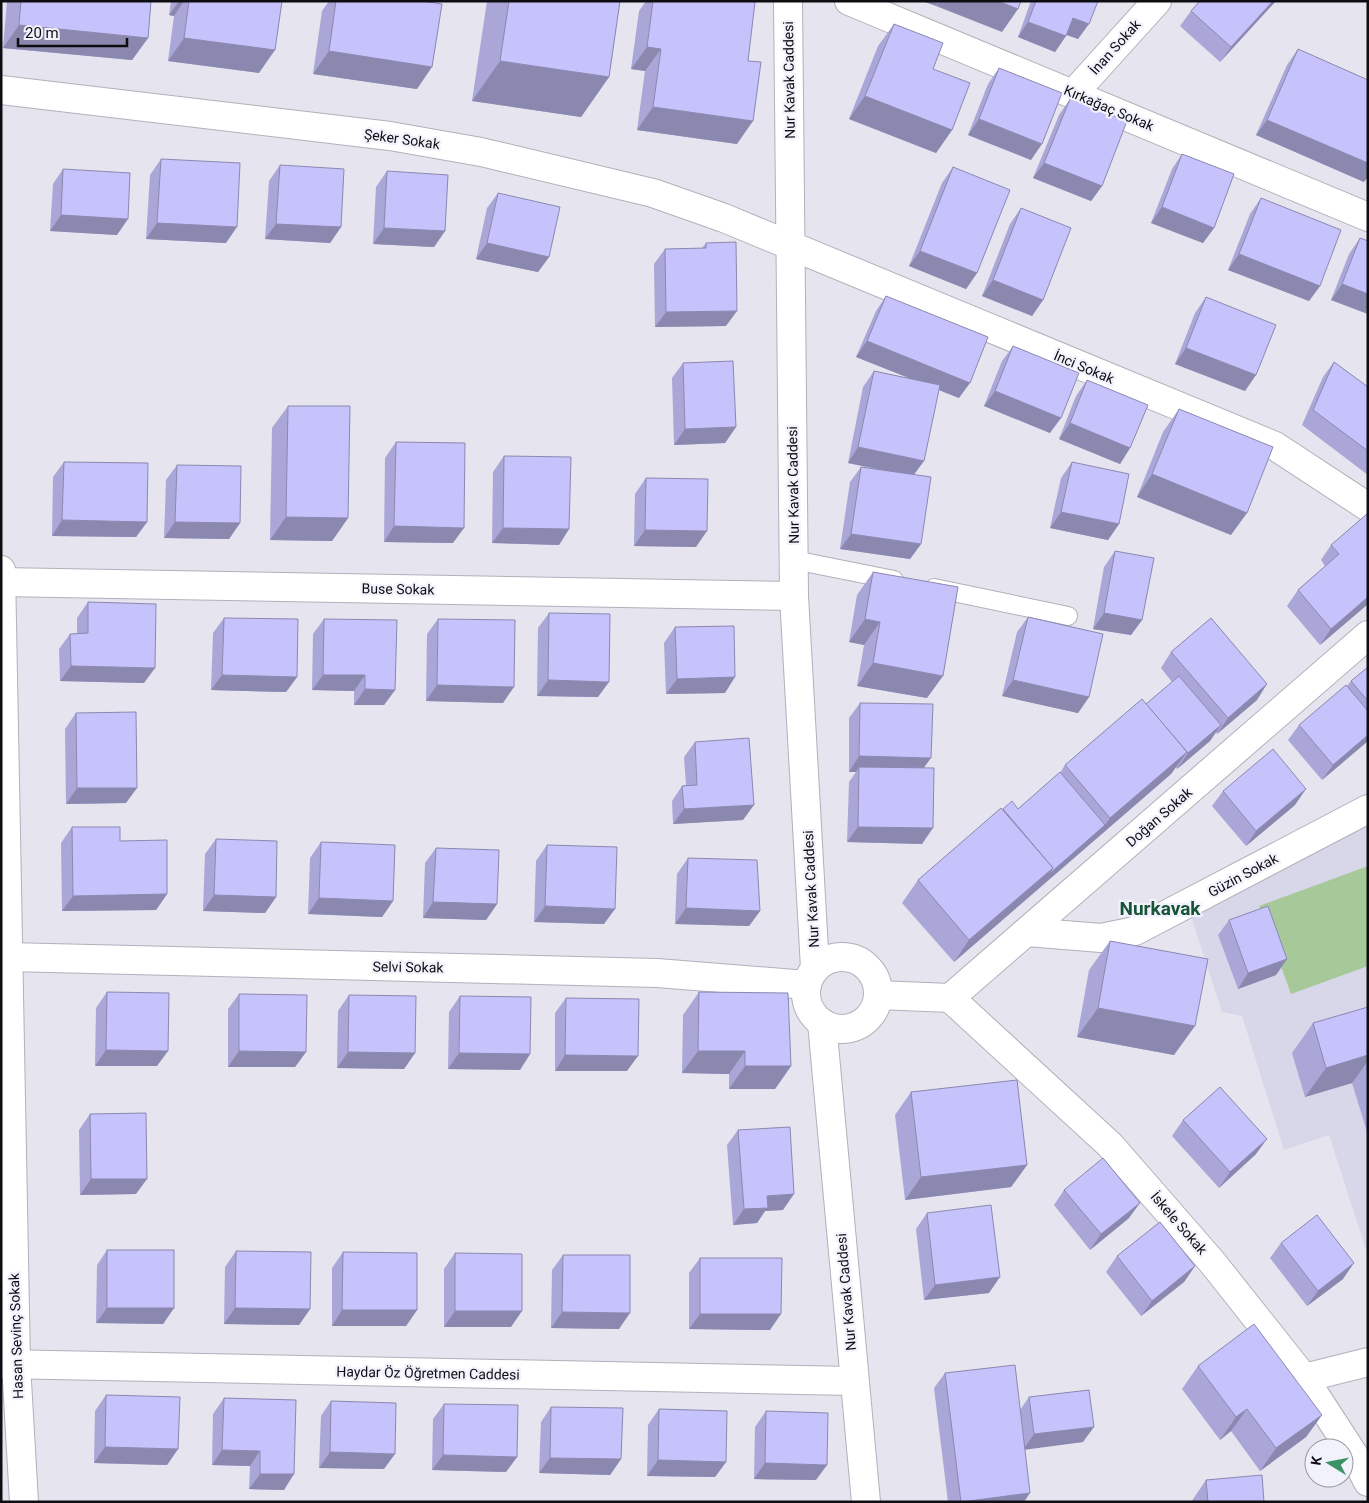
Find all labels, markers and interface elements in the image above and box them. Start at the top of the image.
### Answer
scale bar [18,15,126,47]
street label: İnan Sokak [1086,16,1144,78]
street label: Nur Kavak Caddesi [780,21,798,139]
text: 20 m [25,24,59,42]
street label: Kırkağaç Sokak [1062,82,1157,134]
street label: Şeker Sokak [363,126,442,152]
street label: İnci Sokak [1051,347,1117,387]
street label: Nur Kavak Caddesi [784,426,802,544]
street label: Buse Sokak [362,580,435,598]
street label: Doğan Sokak [1123,783,1196,850]
street label: Nur Kavak Caddesi [800,830,822,948]
street label: Güzin Sokak [1205,849,1282,900]
district label: Nurkavak [1120,897,1201,920]
street label: Selvi Sokak [372,958,444,976]
street label: İskele Sokak [1147,1188,1211,1258]
street label: Nur Kavak Caddesi [833,1233,859,1351]
street label: Hasan Sevinç Sokak [6,1272,26,1399]
street label: Haydar Öz Öğretmen Caddesi [336,1363,520,1383]
north arrow [1304,1438,1354,1488]
text: K [1308,1455,1325,1467]

